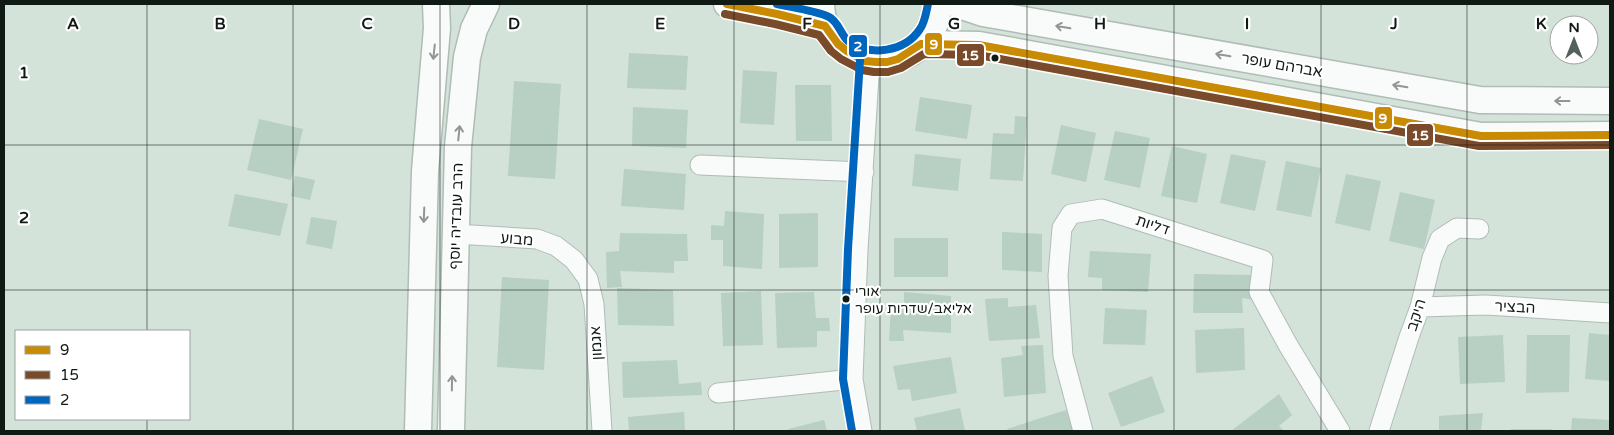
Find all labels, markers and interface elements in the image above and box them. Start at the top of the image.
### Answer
text: A [67,14,79,34]
text: B [214,14,226,34]
text: C [361,14,373,34]
text: D [508,14,520,34]
text: E [655,14,665,34]
text: F [802,14,812,34]
text: G [948,14,960,34]
text: H [1094,14,1106,34]
text: I [1245,14,1249,34]
text: J [1389,14,1398,34]
text: K [1536,14,1547,34]
north arrow [1549,15,1599,65]
text: N [1568,19,1580,36]
one-way arrow [1055,22,1071,32]
line badge: 9 [924,32,943,56]
line badge: 2 [848,34,868,58]
text: 9 [930,36,939,53]
text: 2 [854,38,863,55]
line badge: 15 [956,43,985,67]
one-way arrow [429,44,439,60]
text: 15 [961,47,979,64]
street label: אברהם עופר [1240,49,1324,81]
one-way arrow [1215,50,1231,60]
unlabelled marker [990,53,1000,63]
text: 1 [19,63,29,83]
one-way arrow [1393,81,1409,91]
one-way arrow [1554,96,1570,106]
line badge: 9 [1374,106,1393,130]
text: 9 [1379,110,1388,127]
line badge: 15 [1406,123,1434,147]
one-way arrow [454,125,464,141]
text: 15 [1411,127,1429,144]
street label: הרב עובדיה יוסף [445,162,467,270]
one-way arrow [419,206,429,222]
text: 2 [19,208,29,228]
street label: דליות [1133,211,1173,239]
street label: מבוע [500,229,534,249]
place label: אורי אליאב/שדרות עופר [855,283,972,317]
marker: אורי אליאב/שדרות עופר [841,294,851,304]
street label: היקב [1402,297,1430,333]
street label: הבציר [1494,297,1536,317]
street label: אגמון [586,325,606,361]
legend [15,330,190,420]
text: 9 [60,341,69,359]
text: 15 [60,366,79,384]
one-way arrow [447,375,457,391]
text: 2 [60,391,69,409]

